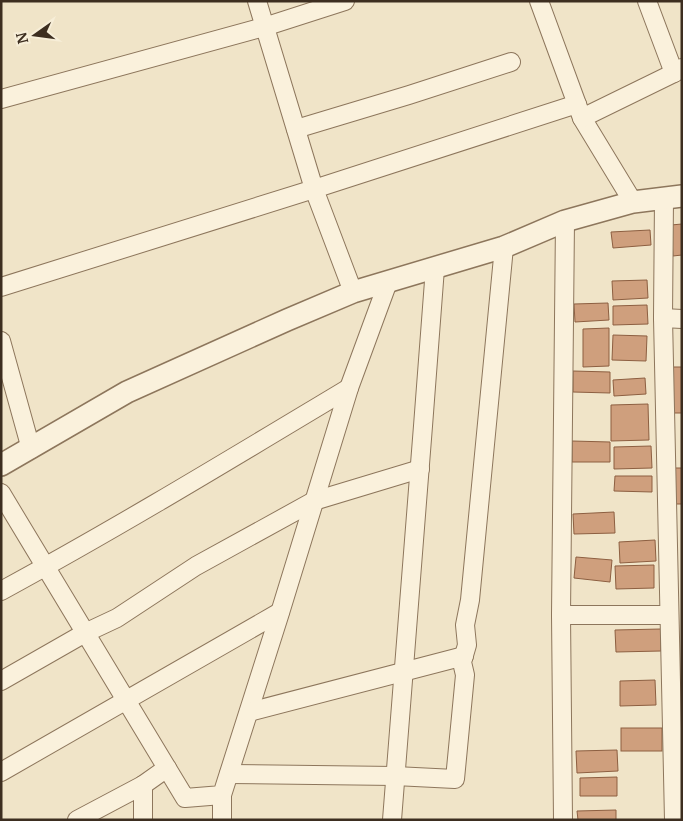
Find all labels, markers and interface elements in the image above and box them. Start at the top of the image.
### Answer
north arrow [10,10,60,60]
text: N [12,31,32,46]

